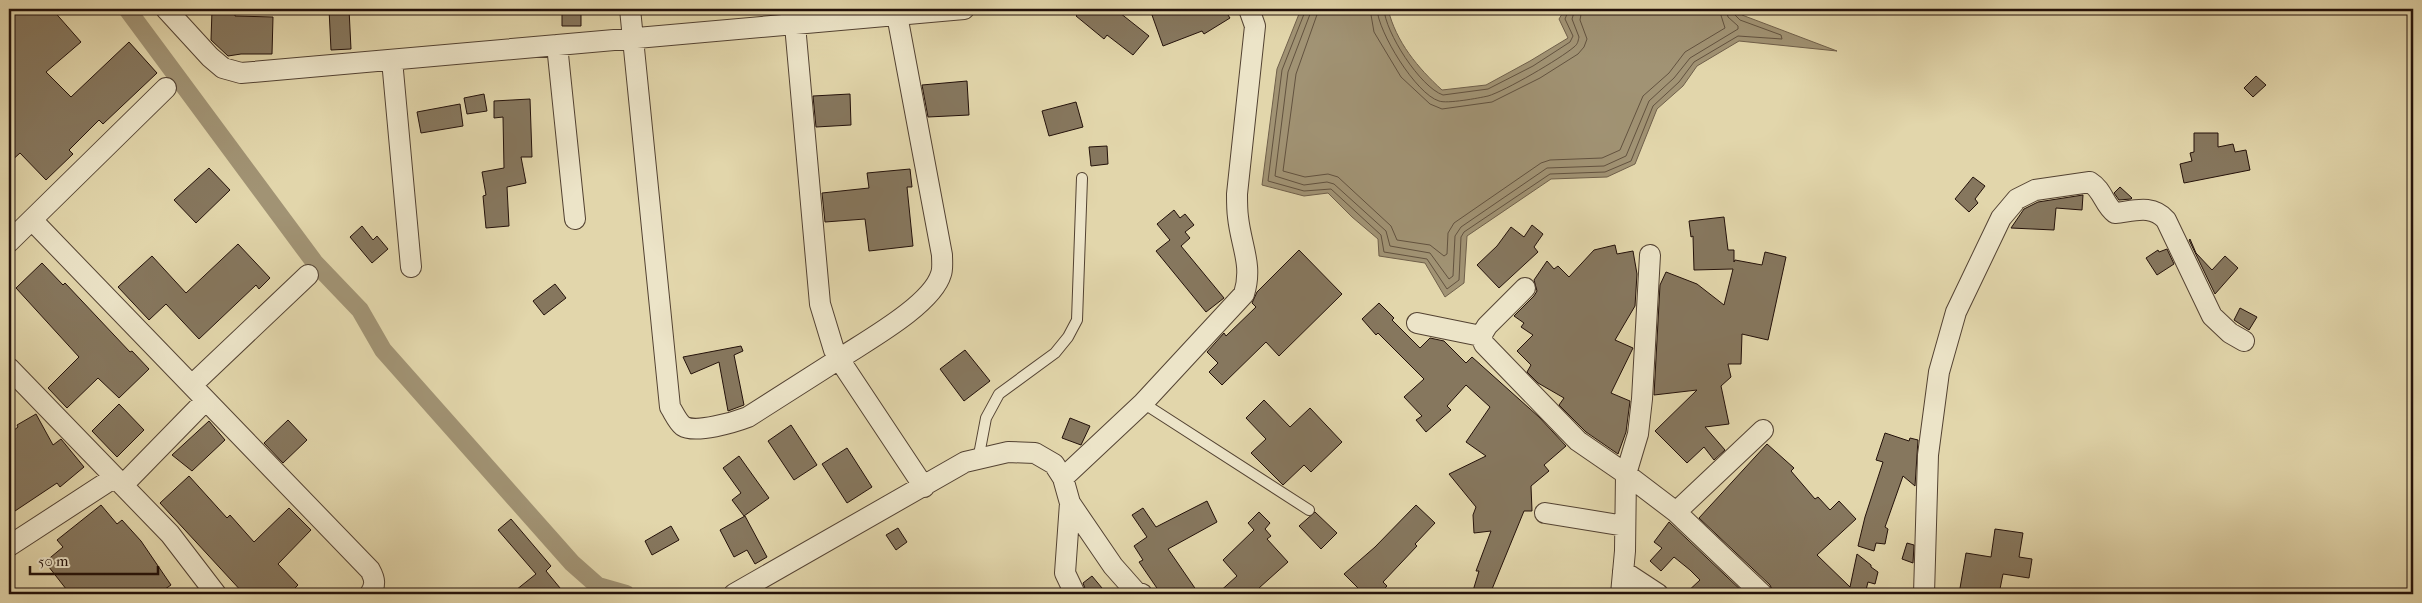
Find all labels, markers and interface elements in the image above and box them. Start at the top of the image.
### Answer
scale bar [30,543,158,575]
text: 50 m [38,552,69,570]

